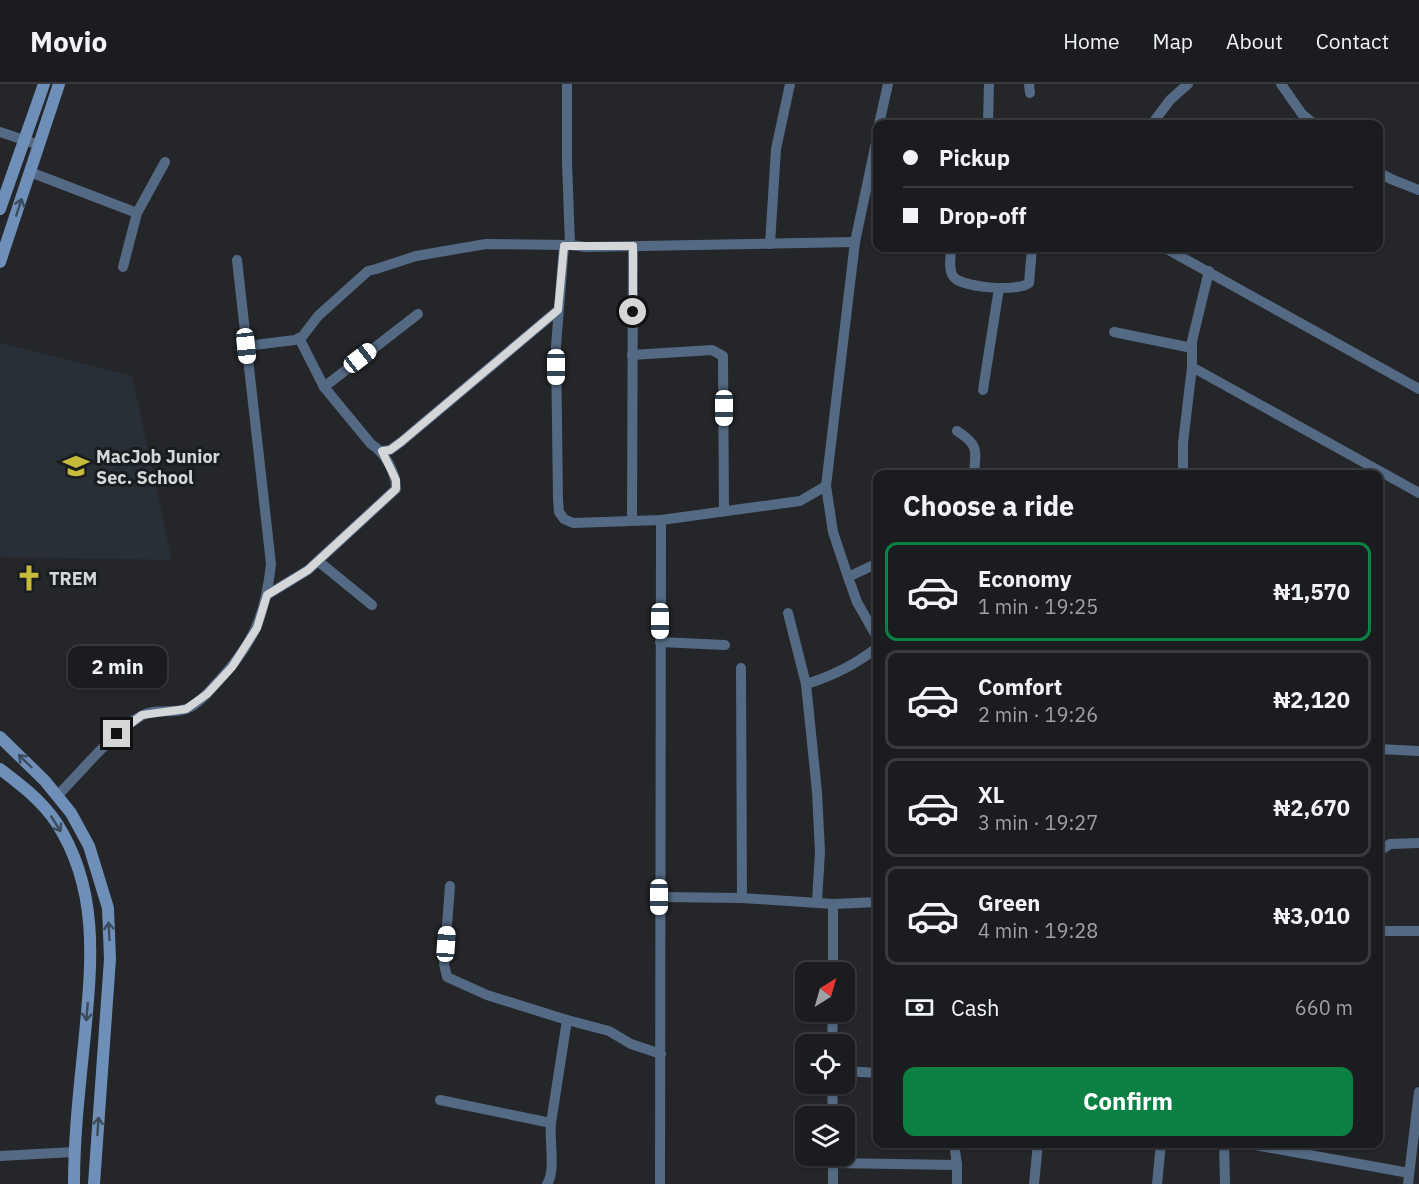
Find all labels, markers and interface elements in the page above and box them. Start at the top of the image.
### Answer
text: Movio [30,23,107,60]
text: Home [1063,27,1120,55]
text: Map [1153,27,1193,55]
text: About [1226,27,1283,55]
text: Contact [1316,27,1389,55]
text: Pickup [939,143,1010,172]
one-way arrow [14,198,25,217]
text: Drop-off [939,201,1026,230]
route start [619,298,646,325]
car [235,327,257,365]
car [340,340,380,376]
car [547,349,565,385]
car [715,390,733,426]
place label: MacJob Junior Sec. School [96,445,220,489]
school or university icon: MacJob Junior Sec. School [61,451,91,481]
text: Choose a ride [903,488,1074,523]
church icon: TREM [14,563,44,593]
text: Economy [978,564,1072,593]
icon: car [906,565,960,619]
place label: TREM [49,567,97,590]
text: ₦1,570 [1273,577,1350,606]
text: 1 min · 19:25 [978,593,1098,620]
car [651,603,669,639]
callout: 2 min [68,647,166,689]
text: 2 min [91,653,144,680]
text: Comfort [978,672,1062,701]
icon: car [906,673,960,727]
text: ₦2,120 [1273,685,1350,714]
text: 2 min · 19:26 [978,701,1098,728]
route end [103,720,130,747]
one-way arrow [17,754,32,769]
text: XL [978,780,1004,809]
icon: car [906,781,960,835]
text: ₦2,670 [1273,793,1350,822]
text: 3 min · 19:27 [978,809,1098,836]
one-way arrow [51,815,63,832]
car [650,879,668,915]
text: Green [978,888,1040,917]
icon: car [906,889,960,943]
text: ₦3,010 [1273,901,1350,930]
text: 4 min · 19:28 [978,917,1098,944]
one-way arrow [103,922,114,942]
car [436,925,456,963]
north arrow [795,962,855,1022]
map controls [795,962,855,1166]
icon: cash [903,991,936,1024]
text: Cash [951,993,1000,1022]
text: 660 m [1295,994,1353,1021]
one-way arrow [81,1002,92,1022]
button: locate [795,1034,855,1094]
button: Confirm [903,1067,1353,1136]
button: layers [795,1106,855,1166]
one-way arrow [93,1116,104,1136]

